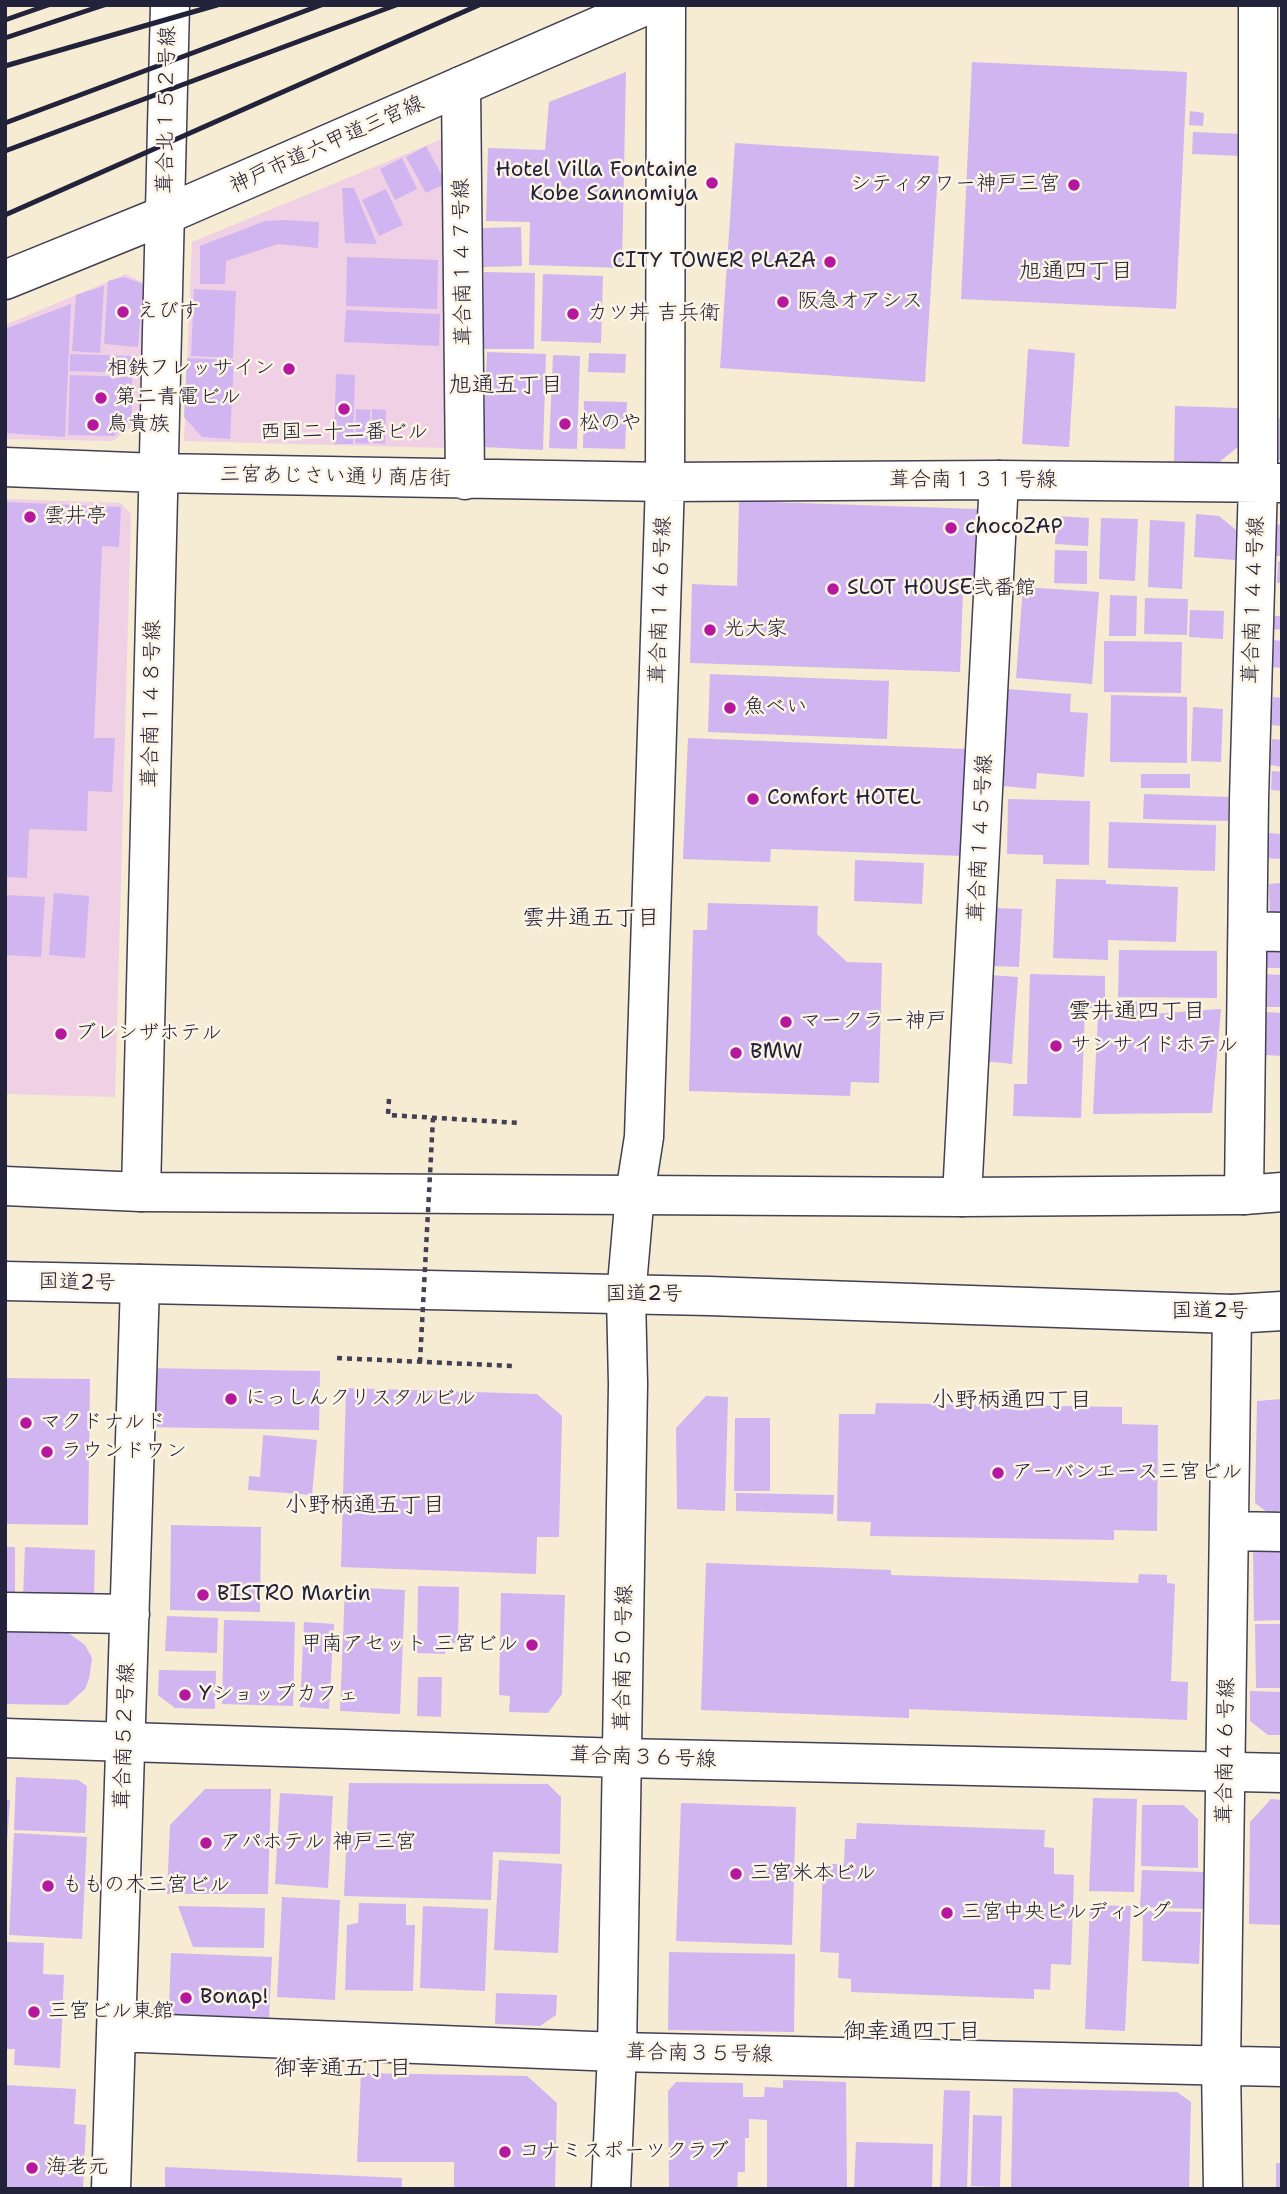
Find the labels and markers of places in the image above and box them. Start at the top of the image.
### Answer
place label: Hotel Villa Fontaine Kobe Sannomiya [496,158,698,208]
place label: シティタワー神戸三宮 [850,172,1060,198]
marker: Hotel Villa Fontaine Kobe Sannomiya [704,175,720,191]
marker: シティタワー神戸三宮 [1066,177,1082,193]
place label: CITY TOWER PLAZA [612,249,816,275]
marker: CITY TOWER PLAZA [822,254,838,270]
place label: 阪急オアシス [797,289,923,315]
marker: 阪急オアシス [775,294,791,310]
place label: えびす [137,299,200,325]
place label: カツ丼 吉兵衛 [587,301,720,327]
marker: えびす [115,304,131,320]
marker: カツ丼 吉兵衛 [565,306,581,322]
place label: 相鉄フレッサイン [107,356,275,382]
marker: 相鉄フレッサイン [281,361,297,377]
place label: 第二青電ビル [115,385,241,411]
marker: 第二青電ビル [93,390,109,406]
marker: 西国二十二番ビル [336,401,352,417]
place label: 松のや [579,411,642,437]
place label: 鳥貴族 [107,412,170,438]
marker: 松のや [557,416,573,432]
marker: 鳥貴族 [85,417,101,433]
place label: 西国二十二番ビル [260,420,428,446]
place label: 雲井亭 [44,504,107,530]
marker: 雲井亭 [22,509,38,525]
place label: chocoZAP [965,515,1063,541]
marker: chocoZAP [943,520,959,536]
place label: SLOT HOUSE弐番館 [847,576,1036,602]
marker: SLOT HOUSE弐番館 [825,581,841,597]
place label: 光大家 [724,617,787,643]
marker: 光大家 [702,622,718,638]
place label: 魚べい [744,695,807,721]
marker: 魚べい [722,700,738,716]
place label: Comfort HOTEL [767,786,921,812]
marker: Comfort HOTEL [745,791,761,807]
place label: マークラー神戸 [800,1009,947,1035]
marker: マークラー神戸 [778,1014,794,1030]
place label: ブレンザホテル [75,1021,222,1047]
marker: ブレンザホテル [53,1026,69,1042]
place label: サンサイドホテル [1070,1033,1238,1059]
marker: サンサイドホテル [1048,1038,1064,1054]
place label: BMW [750,1040,803,1066]
marker: BMW [728,1045,744,1061]
place label: にっしんクリスタルビル [245,1386,476,1412]
marker: にっしんクリスタルビル [223,1391,239,1407]
place label: マクドナルド [40,1410,166,1436]
marker: マクドナルド [18,1415,34,1431]
place label: ラウンドワン [61,1439,187,1465]
marker: ラウンドワン [39,1444,55,1460]
place label: アーバンエース三宮ビル [1012,1460,1242,1486]
marker: アーバンエース三宮ビル [990,1465,1006,1481]
place label: BISTRO Martin [217,1582,371,1608]
marker: BISTRO Martin [195,1587,211,1603]
place label: 甲南アセット 三宮ビル [301,1632,518,1658]
marker: 甲南アセット 三宮ビル [524,1637,540,1653]
place label: Yショップカフェ [199,1682,359,1708]
marker: Yショップカフェ [177,1687,193,1703]
place label: アパホテル 神戸三宮 [220,1830,416,1856]
marker: アパホテル 神戸三宮 [198,1835,214,1851]
place label: 三宮米本ビル [750,1861,876,1887]
marker: 三宮米本ビル [728,1866,744,1882]
place label: ももの木三宮ビル [62,1873,230,1899]
marker: ももの木三宮ビル [40,1878,56,1894]
place label: 三宮中央ビルディング [961,1900,1171,1926]
marker: 三宮中央ビルディング [939,1905,955,1921]
place label: Bonap! [200,1985,268,2011]
marker: Bonap! [178,1990,194,2006]
place label: 三宮ビル東館 [48,1999,174,2025]
marker: 三宮ビル東館 [26,2004,42,2020]
place label: コナミスポーツクラブ [519,2139,729,2165]
marker: コナミスポーツクラブ [497,2144,513,2160]
place label: 海老元 [46,2155,109,2181]
marker: 海老元 [24,2160,40,2176]

